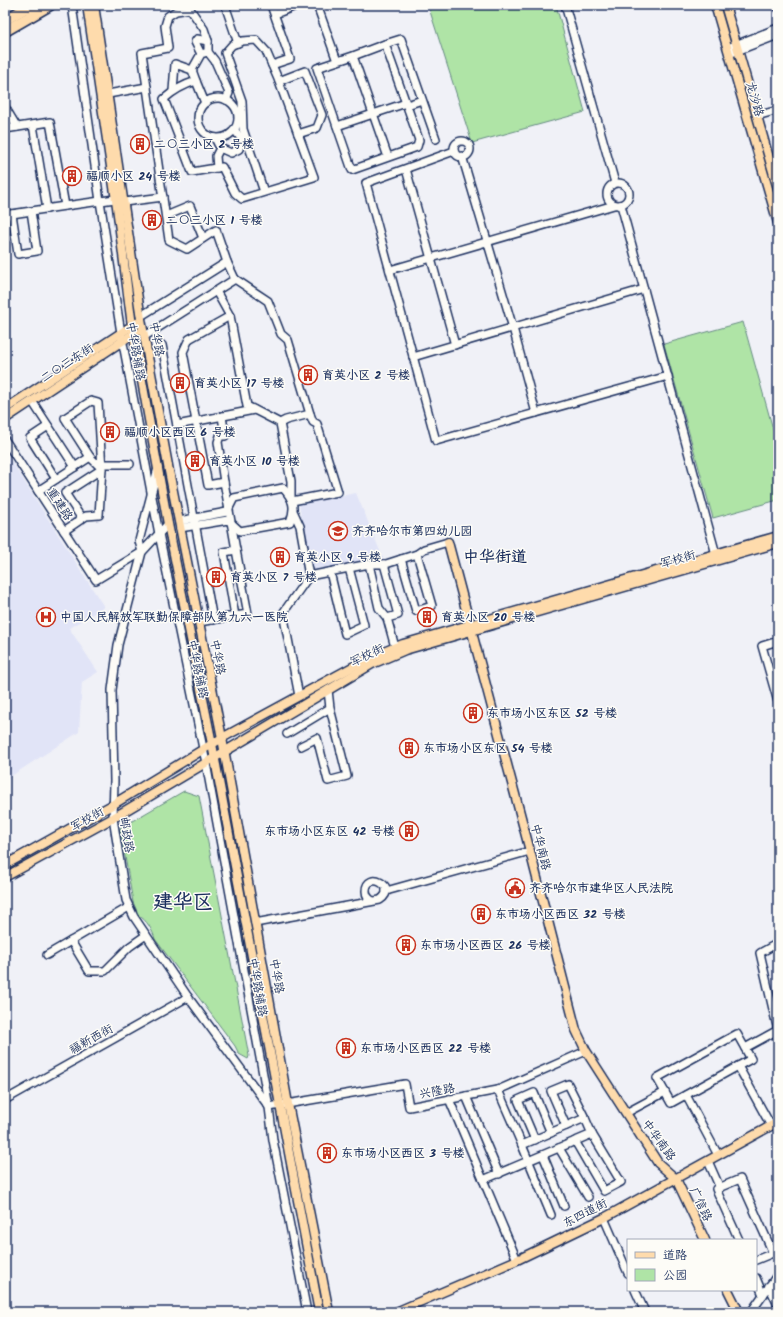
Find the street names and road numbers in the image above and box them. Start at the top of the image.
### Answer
street label: 龙沙路 [740,79,769,119]
street label: 中华路辅路 [121,320,150,382]
street label: 中华路 [144,320,169,358]
street label: 二〇三东街 [37,339,98,388]
street label: 重建路 [42,484,77,525]
street label: 军校街 [658,545,698,574]
street label: 中华路辅路 [182,638,213,700]
street label: 中华路 [205,638,230,677]
street label: 军校街 [347,639,388,672]
street label: 军校街 [67,802,108,836]
street label: 邮政路 [114,816,139,854]
street label: 中华南路 [525,822,556,873]
street label: 中华路辅路 [243,956,272,1018]
street label: 中华路 [264,957,289,995]
street label: 福新西街 [66,1019,117,1059]
street label: 兴隆路 [418,1079,457,1104]
street label: 中华南路 [637,1115,680,1165]
street label: 广信路 [684,1184,717,1225]
street label: 东四道街 [560,1194,611,1233]

